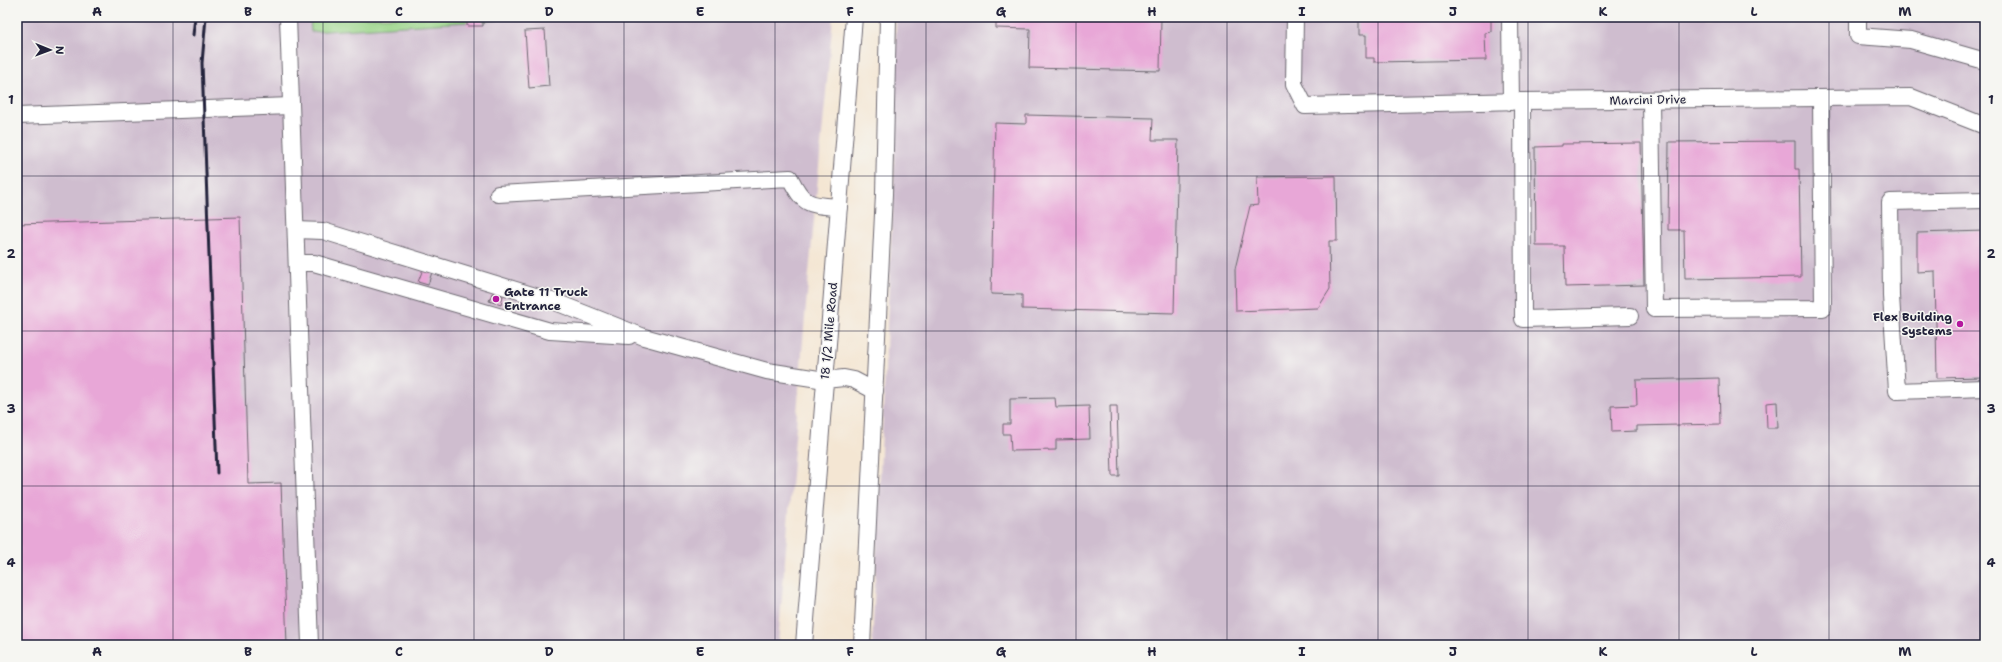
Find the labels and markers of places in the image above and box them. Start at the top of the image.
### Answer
place label: Gate 11 Truck Entrance [504,284,588,314]
marker: Gate 11 Truck Entrance [491,294,501,304]
place label: Flex Building Systems [1873,309,1952,339]
marker: Flex Building Systems [1955,319,1965,329]

